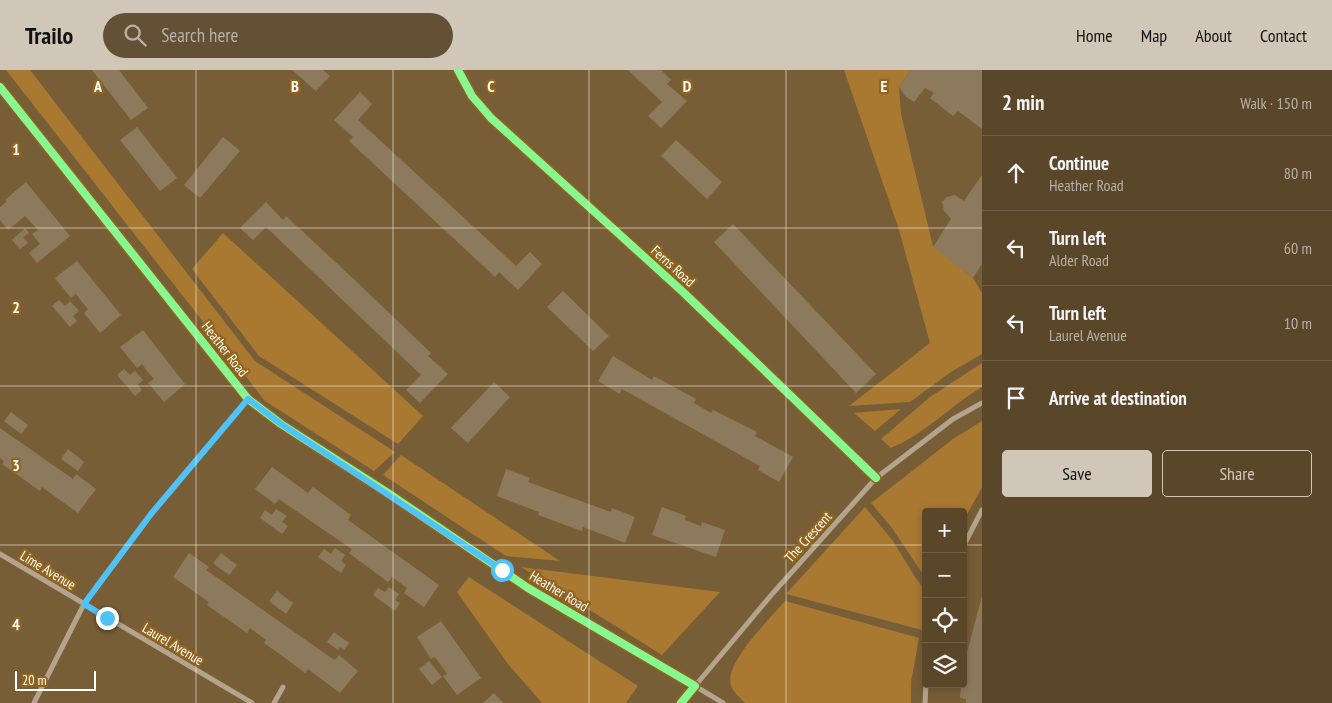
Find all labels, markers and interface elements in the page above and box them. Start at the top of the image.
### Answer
search box [103,13,453,58]
text: Trailo [25,20,73,51]
icon: search [121,21,149,49]
text: Search here [161,23,238,47]
text: Home [1076,24,1113,47]
text: Map [1141,24,1167,47]
text: About [1195,24,1232,47]
text: Contact [1260,24,1307,47]
text: A [93,76,103,96]
text: B [291,76,299,96]
text: C [487,76,495,96]
text: D [683,76,692,96]
text: E [881,76,888,96]
text: 2 min [1002,89,1044,116]
text: Walk · 150 m [1240,93,1312,113]
text: 1 [12,139,20,159]
text: Continue [1049,151,1109,175]
icon: ahead [1002,159,1030,187]
text: 80 m [1284,163,1312,183]
text: Heather Road [1049,175,1124,195]
text: Turn left [1049,226,1106,250]
icon: left [1002,234,1030,262]
text: 60 m [1284,238,1312,258]
street label: Ferns Road [647,242,699,290]
text: Alder Road [1049,250,1109,270]
text: 2 [12,297,20,317]
text: Turn left [1049,301,1106,325]
icon: left [1002,309,1030,337]
text: 10 m [1284,313,1312,333]
street label: Heather Road [198,318,252,380]
text: Laurel Avenue [1049,325,1127,345]
icon: arrive [1002,384,1030,412]
text: Arrive at destination [1049,386,1187,410]
button: Save [1002,450,1152,497]
button: Share [1162,450,1312,497]
text: 3 [12,455,20,475]
street label: The Crescent [780,508,836,566]
map controls [922,508,967,688]
button: + [922,508,967,553]
street label: Lime Avenue [17,546,79,594]
button: − [922,553,967,598]
route start [491,559,514,582]
street label: Heather Road [526,566,592,616]
button: locate [922,598,967,643]
route end [96,607,119,630]
text: 4 [12,614,20,634]
street label: Laurel Avenue [139,619,207,669]
button: layers [922,643,967,688]
scale bar [15,668,96,691]
text: 20 m [22,671,47,689]

